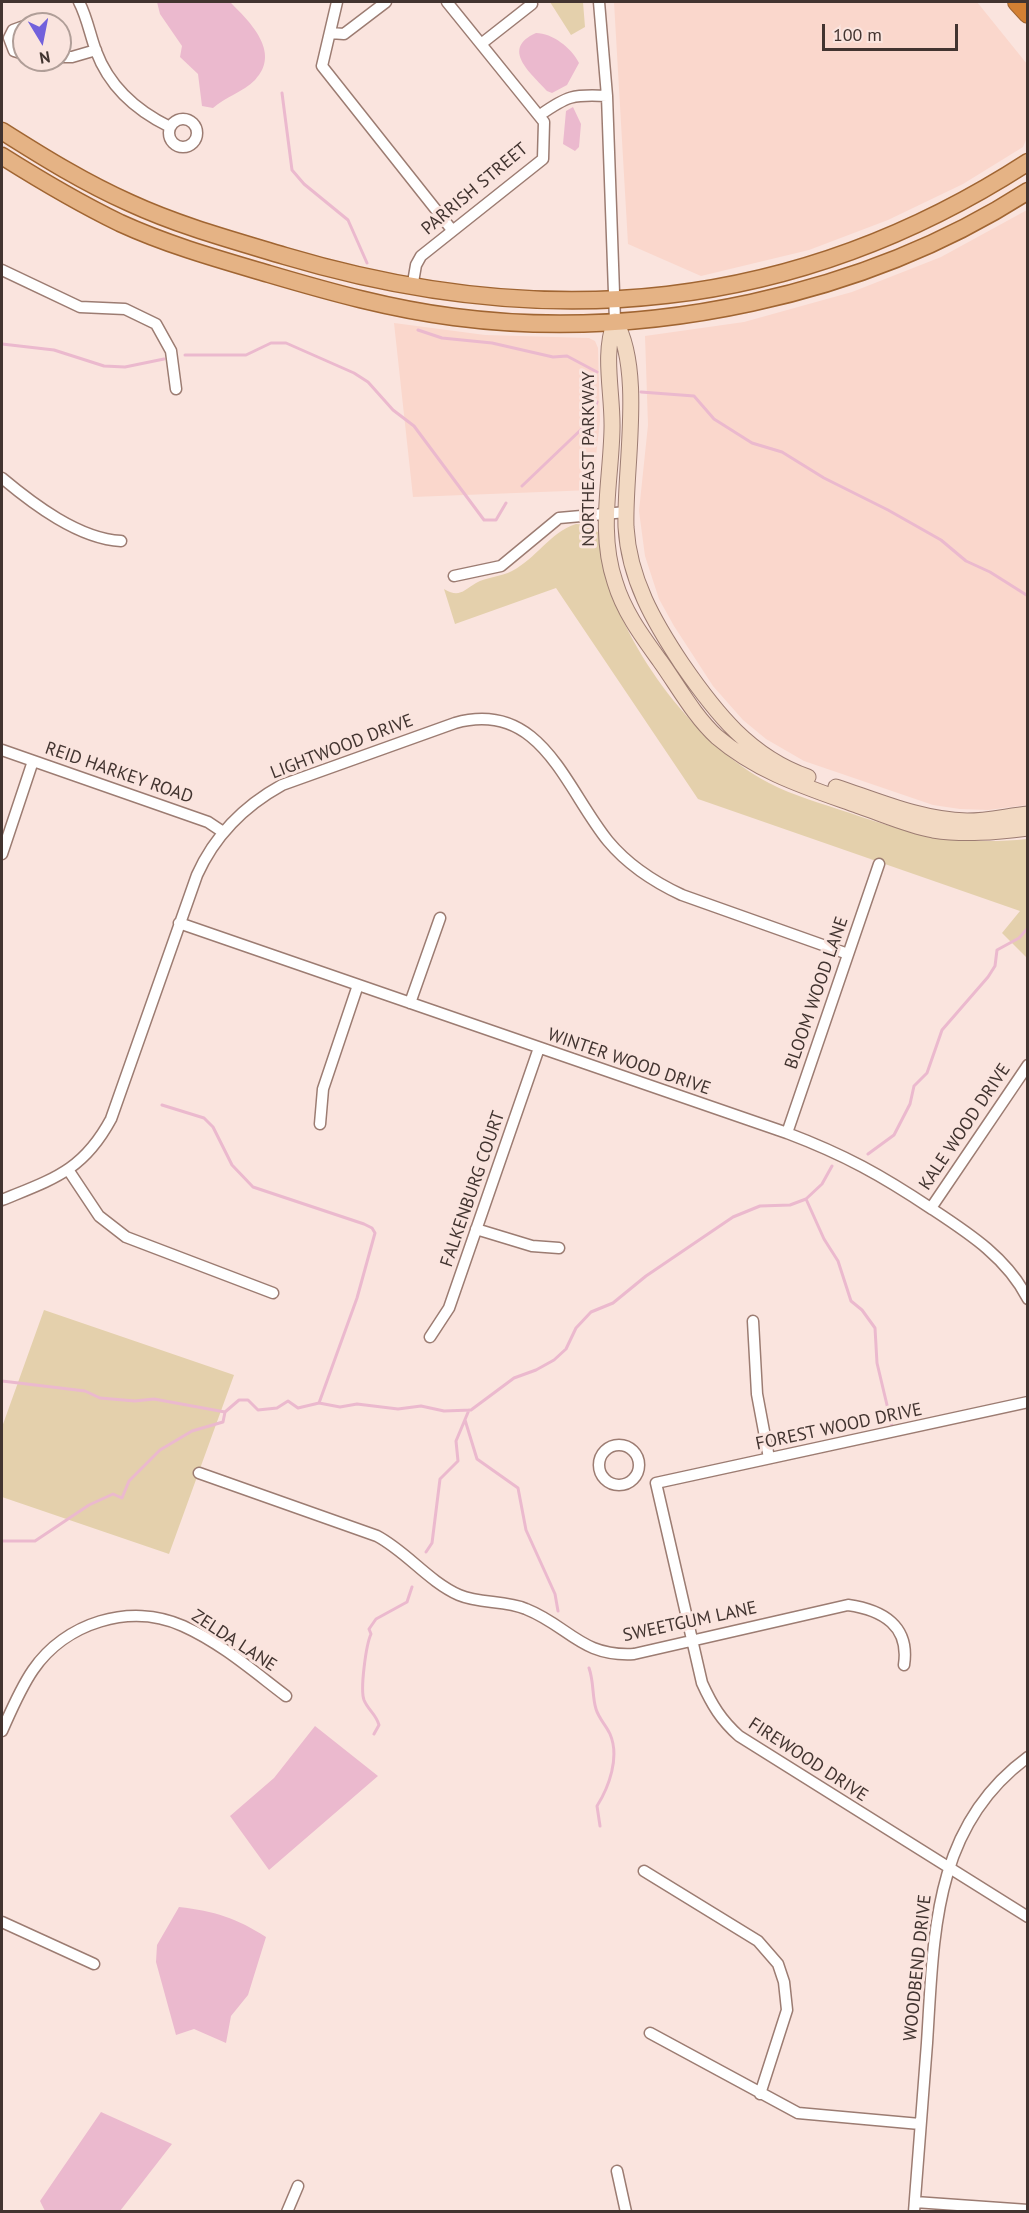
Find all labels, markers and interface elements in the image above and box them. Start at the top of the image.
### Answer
north arrow [12,12,72,72]
scale bar [825,12,962,50]
text: 100 m [833,23,882,46]
text: N [38,47,52,69]
street label: PARRISH STREET [417,138,533,240]
street label: NORTHEAST PARKWAY [578,371,600,547]
street label: LIGHTWOOD DRIVE [268,710,416,784]
street label: REID HARKEY ROAD [42,738,196,808]
street label: BLOOM WOOD LANE [781,914,853,1072]
street label: WINTER WOOD DRIVE [545,1024,713,1100]
street label: KALE WOOD DRIVE [915,1060,1015,1194]
street label: FALKENBURG COURT [436,1108,510,1270]
street label: FOREST WOOD DRIVE [754,1399,924,1455]
street label: SWEETGUM LANE [621,1597,759,1647]
street label: ZELDA LANE [187,1605,281,1677]
street label: FIREWOOD DRIVE [744,1713,872,1807]
street label: WOODBEND DRIVE [900,1894,936,2042]

